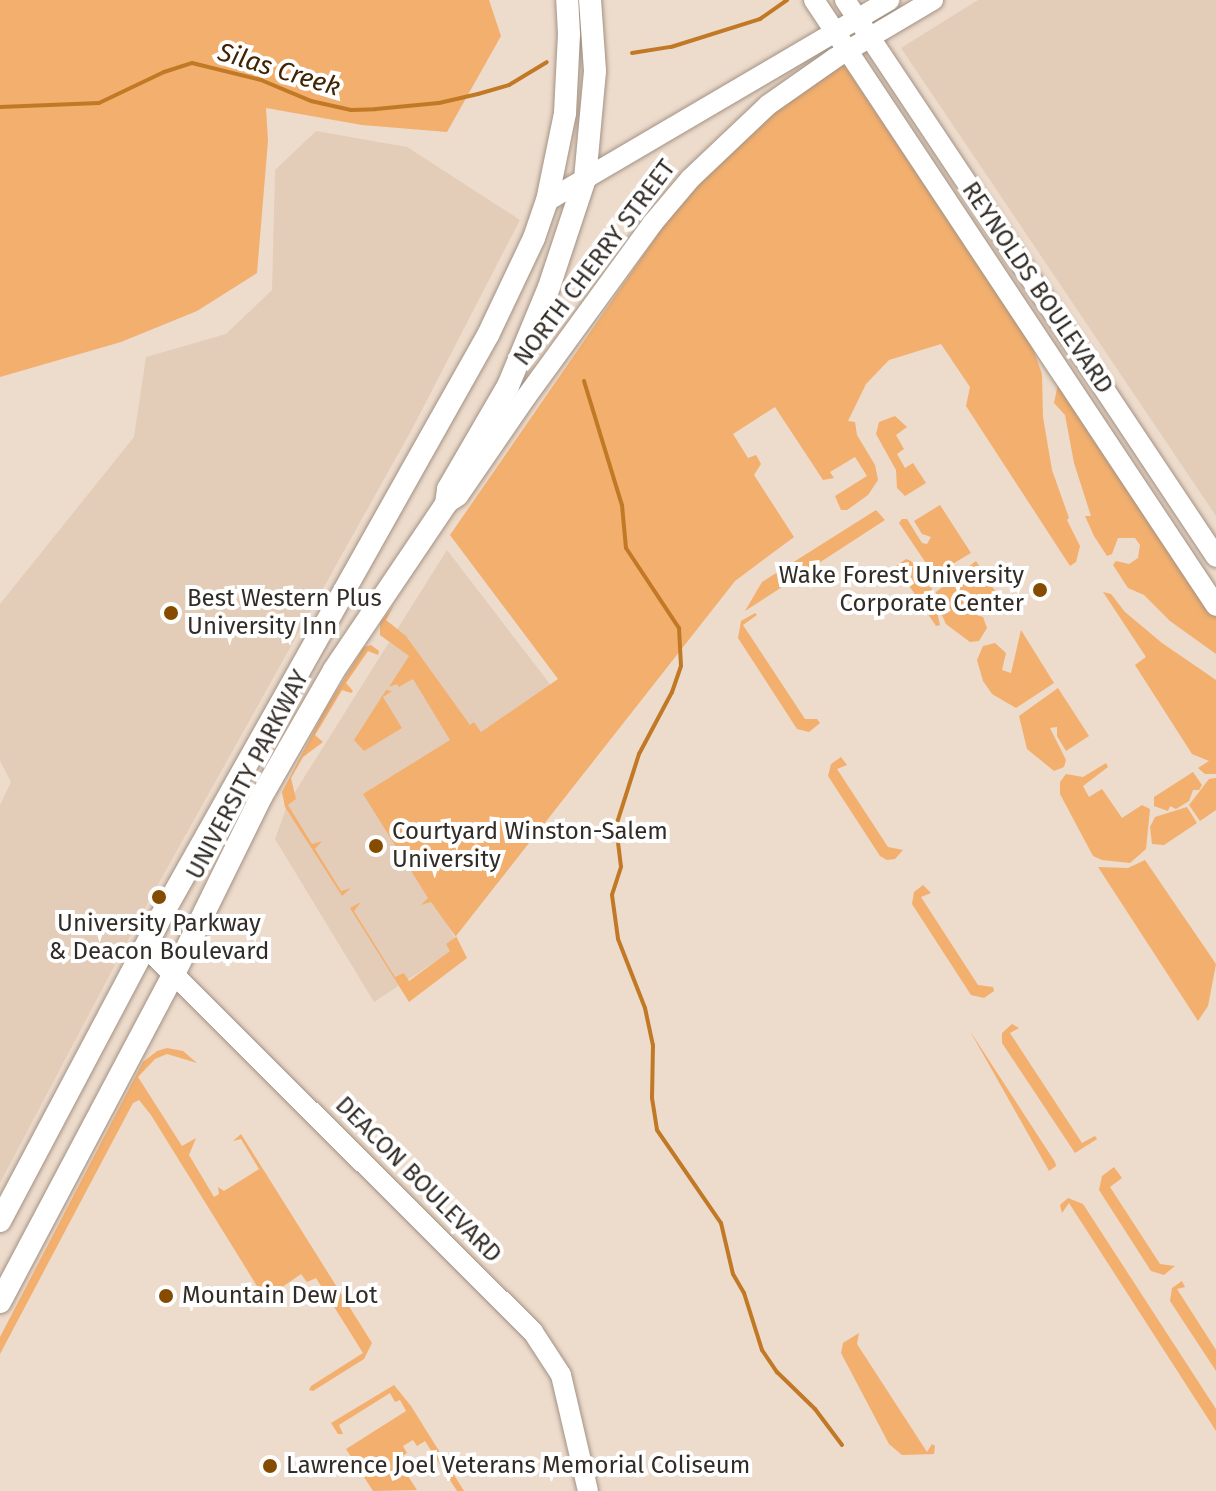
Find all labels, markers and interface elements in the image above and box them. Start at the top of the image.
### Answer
water label: Silas Creek [214,37,344,103]
street label: NORTH CHERRY STREET [508,154,682,372]
street label: REYNOLDS BOULEVARD [955,177,1119,399]
place label: Wake Forest University Corporate Center [779,562,1024,618]
marker: Wake Forest University Corporate Center [1031,581,1049,599]
place label: Best Western Plus University Inn [187,585,382,641]
marker: Best Western Plus University Inn [162,604,180,622]
street label: UNIVERSITY PARKWAY [181,666,315,884]
place label: Courtyard Winston-Salem University [392,818,668,874]
marker: Courtyard Winston-Salem University [367,837,385,855]
marker: University Parkway & Deacon Boulevard [150,888,168,906]
place label: University Parkway & Deacon Boulevard [49,910,269,966]
street label: DEACON BOULEVARD [329,1091,507,1269]
place label: Mountain Dew Lot [182,1282,378,1310]
marker: Mountain Dew Lot [157,1287,175,1305]
place label: Lawrence Joel Veterans Memorial Coliseum [286,1452,750,1480]
marker: Lawrence Joel Veterans Memorial Coliseum [261,1457,279,1475]

